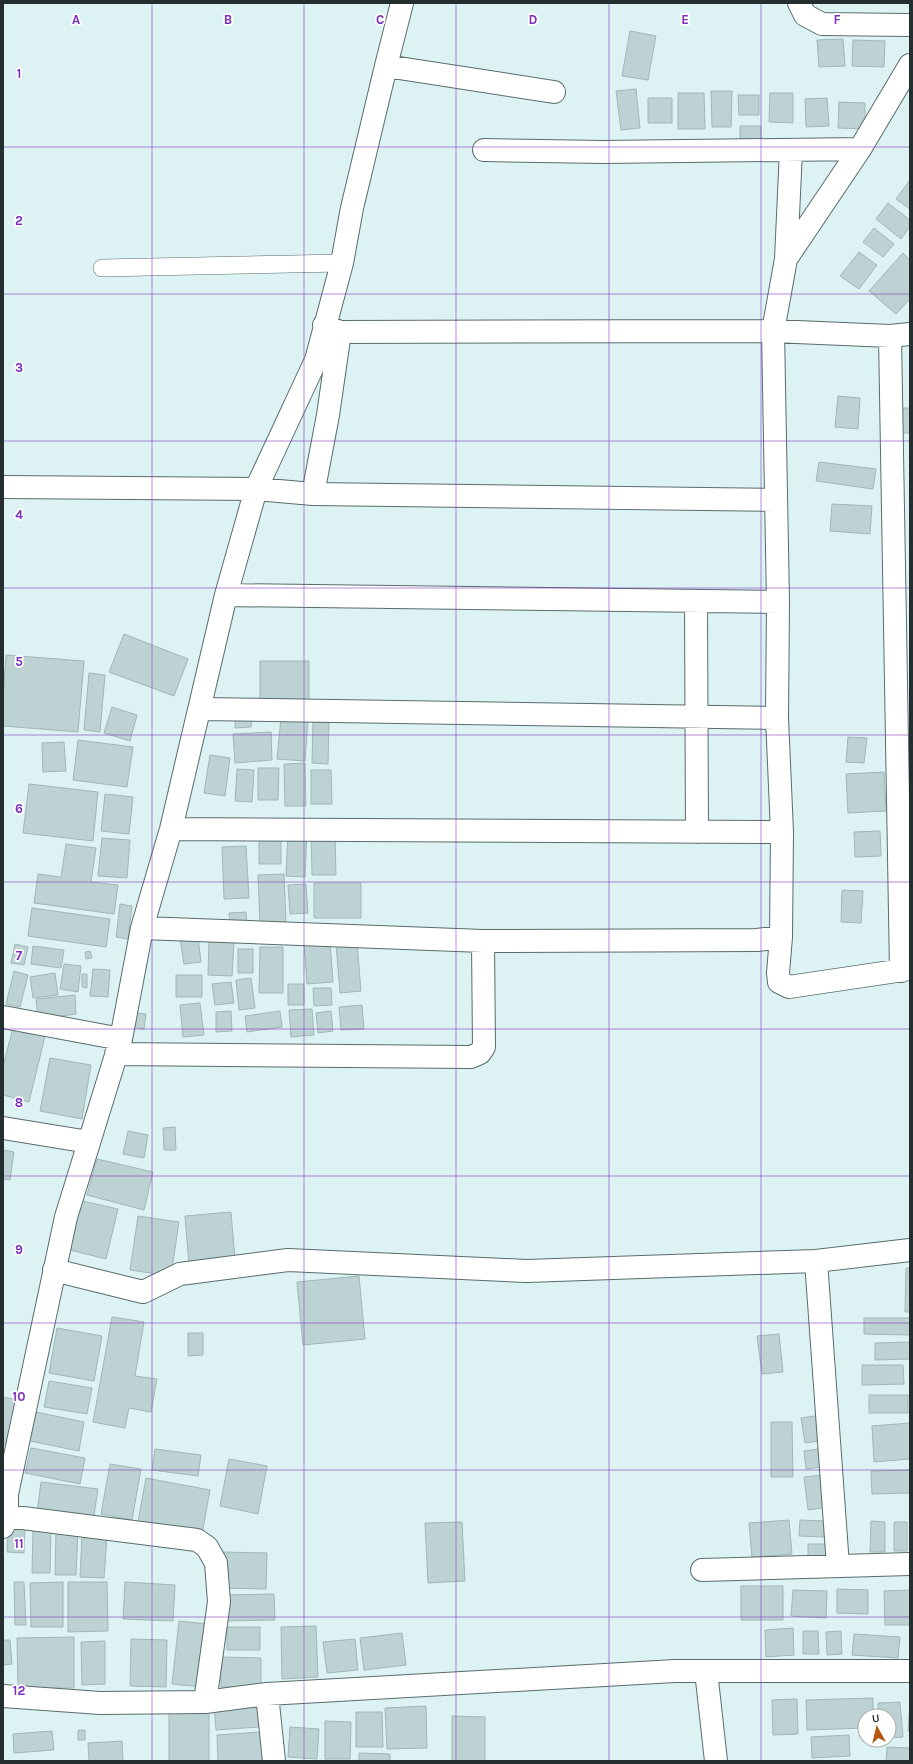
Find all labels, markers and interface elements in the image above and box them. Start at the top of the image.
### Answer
text: A [72,12,80,27]
text: B [224,12,232,27]
text: C [376,12,384,27]
text: D [529,12,538,27]
text: E [681,12,689,27]
text: F [833,12,841,27]
text: 1 [17,66,21,81]
text: 2 [15,213,23,228]
text: 3 [15,360,23,375]
text: 4 [15,507,23,522]
text: 5 [15,654,23,669]
text: 6 [15,801,23,816]
text: 7 [16,948,23,963]
text: 8 [15,1095,23,1110]
text: 9 [15,1242,23,1257]
text: 10 [13,1389,25,1404]
text: 11 [14,1536,24,1551]
text: 12 [13,1683,25,1698]
north arrow [857,1708,897,1748]
text: U [871,1712,880,1726]

